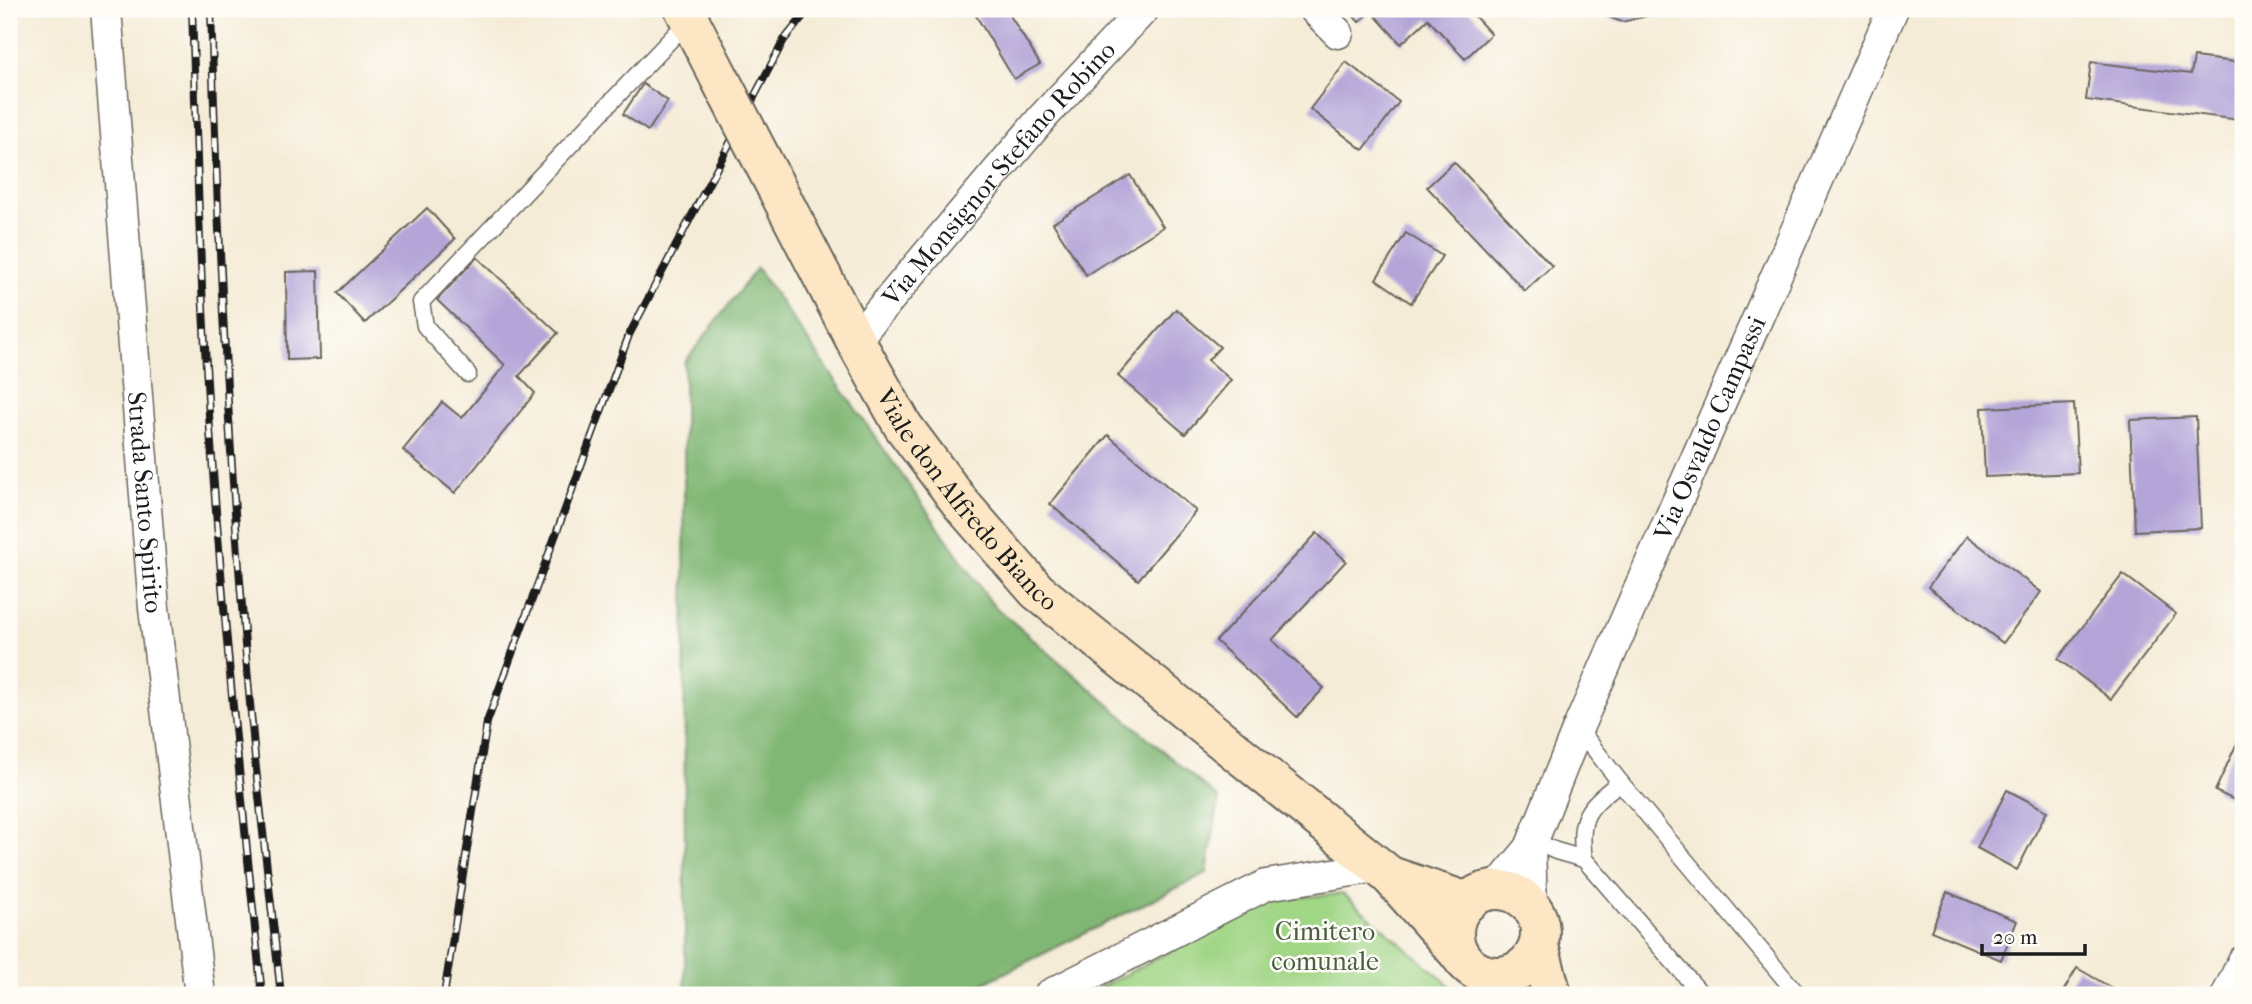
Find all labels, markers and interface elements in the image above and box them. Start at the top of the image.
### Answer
street label: Via Monsignor Stefano Robino [875,35,1122,313]
street label: Via Osvaldo Campassi [1647,311,1773,546]
street label: Viale don Alfredo Bianco [869,382,1064,618]
street label: Strada Santo Spirito [121,390,169,614]
scale bar [1982,913,2086,957]
park label: Cimitero comunale [1271,916,1379,977]
text: 20 m [1993,925,2038,949]

